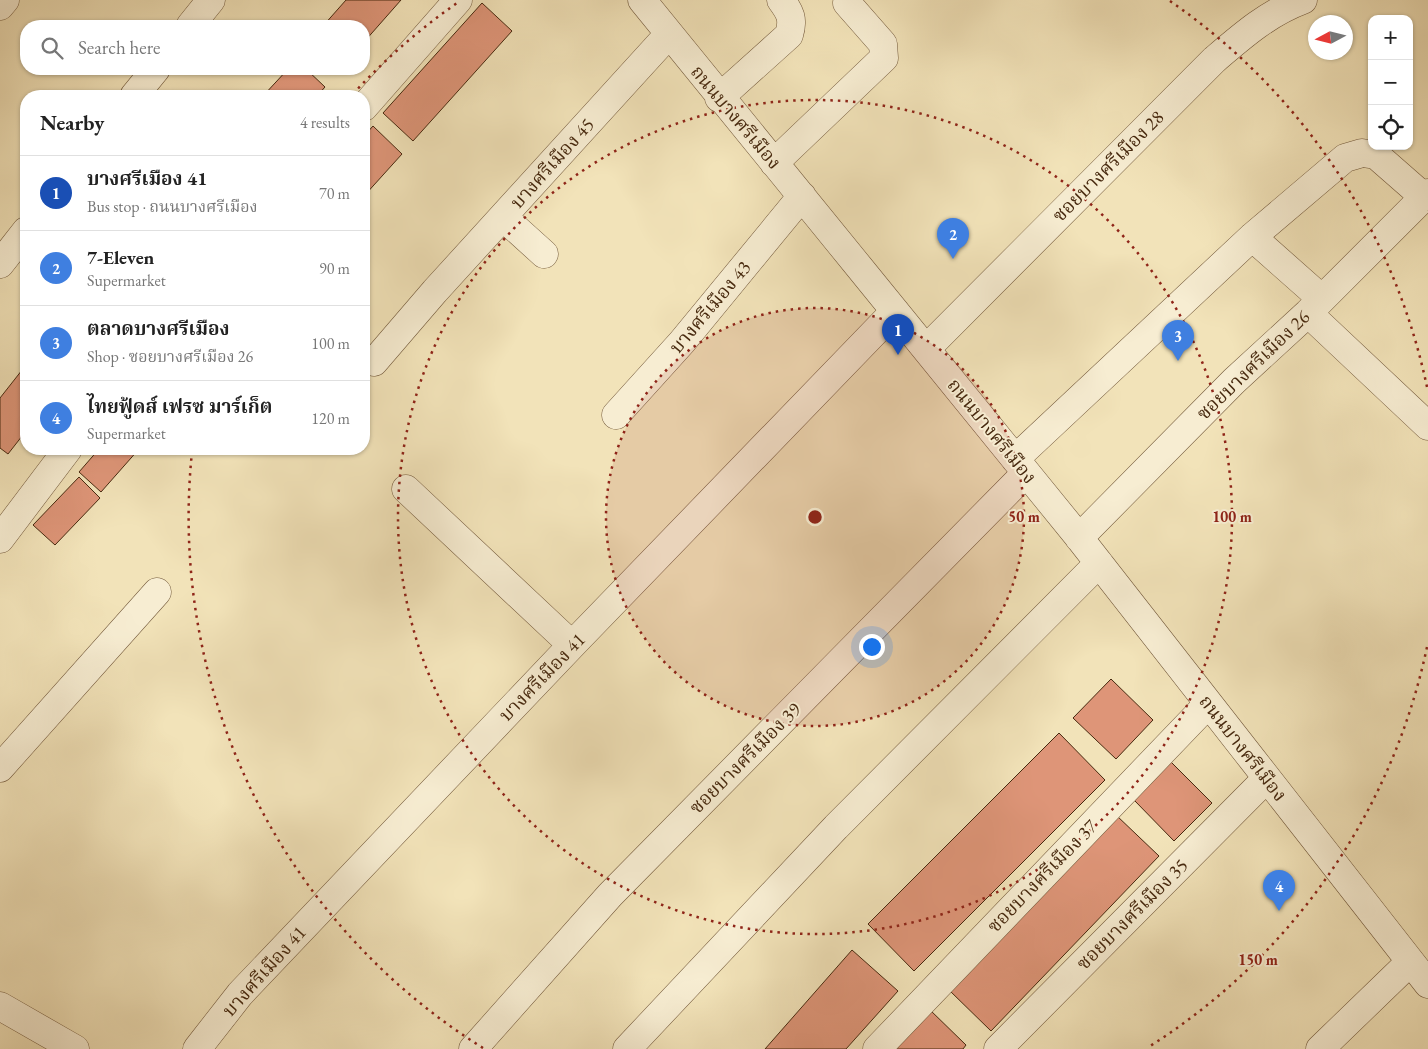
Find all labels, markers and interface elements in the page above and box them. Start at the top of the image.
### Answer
north arrow [1308,15,1353,60]
map controls [1368,15,1413,150]
button: + [1368,15,1413,60]
search box [20,20,370,75]
icon: search [38,34,66,62]
text: Search here [78,35,160,60]
street label: ถนนบางศรีเมือง [685,60,787,174]
button: − [1368,60,1413,105]
street label: ซอยบางศรีเมือง 28 [1047,105,1169,227]
button: locate [1368,105,1413,150]
text: Nearby [40,109,104,136]
text: 4 results [300,112,350,133]
street label: บางศรีเมือง 45 [505,112,599,214]
text: บางศรีเมือง 41 [87,166,207,191]
text: 1 [52,183,60,204]
text: 70 m [319,183,350,204]
text: Bus stop · ถนนบางศรีเมือง [87,196,258,217]
pin: 2 [937,218,969,259]
text: 7-Eleven [87,245,154,270]
street label: บางศรีเมือง 43 [664,255,756,359]
text: 2 [52,258,60,279]
text: 90 m [319,258,350,279]
text: Supermarket [87,270,166,291]
street label: ซอยบางศรีเมือง 26 [1191,305,1315,425]
pin: 1 [882,314,914,355]
text: ตลาดบางศรีเมือง [87,316,230,341]
pin: 3 [1162,320,1194,361]
text: 3 [52,333,60,354]
text: 100 m [311,333,350,354]
text: Shop · ซอยบางศรีเมือง 26 [87,346,253,367]
street label: ถนนบางศรีเมือง [942,373,1042,489]
text: ไทยฟู้ดส์ เฟรซ มาร์เก็ต [87,394,272,419]
text: 4 [52,408,60,429]
text: 120 m [311,408,350,429]
text: Supermarket [87,423,166,444]
text: 50 m [1008,507,1040,526]
text: 100 m [1212,507,1252,526]
centre of rings [806,508,824,526]
street label: บางศรีเมือง 41 [493,627,591,727]
your location [859,634,885,660]
street label: ถนนบางศรีเมือง [1194,690,1292,806]
street label: ซอยบางศรีเมือง 39 [684,697,806,819]
street label: ซอยบางศรีเมือง 37 [982,813,1103,938]
street label: ซอยบางศรีเมือง 35 [1071,853,1193,975]
pin: 4 [1263,870,1295,911]
street label: บางศรีเมือง 41 [217,920,311,1022]
text: 150 m [1238,950,1278,969]

